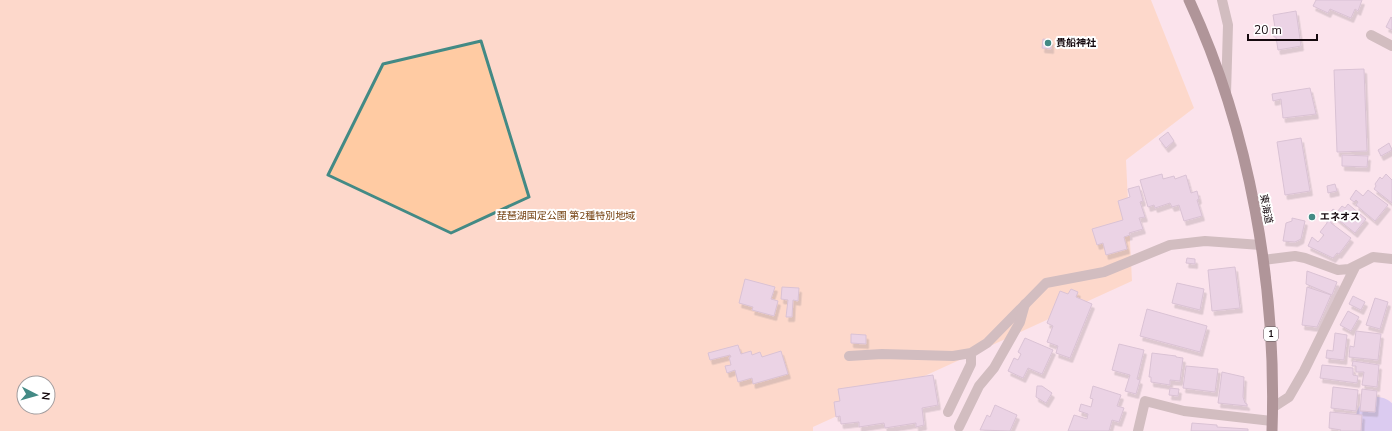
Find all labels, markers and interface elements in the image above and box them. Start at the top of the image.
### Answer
scale bar [1248,16,1317,42]
text: 20 m [1254,22,1282,38]
place label: 貴船神社 [1056,36,1097,50]
marker: 貴船神社 [1043,38,1053,48]
street label: 東海道 [1256,193,1276,225]
park label: 琵琶湖国定公園 第2種特別地域 [497,209,635,223]
place label: エネオス [1320,210,1360,224]
marker: エネオス [1307,212,1317,222]
road number: 1 [1264,327,1278,341]
north arrow [16,375,56,415]
text: N [38,391,53,401]

